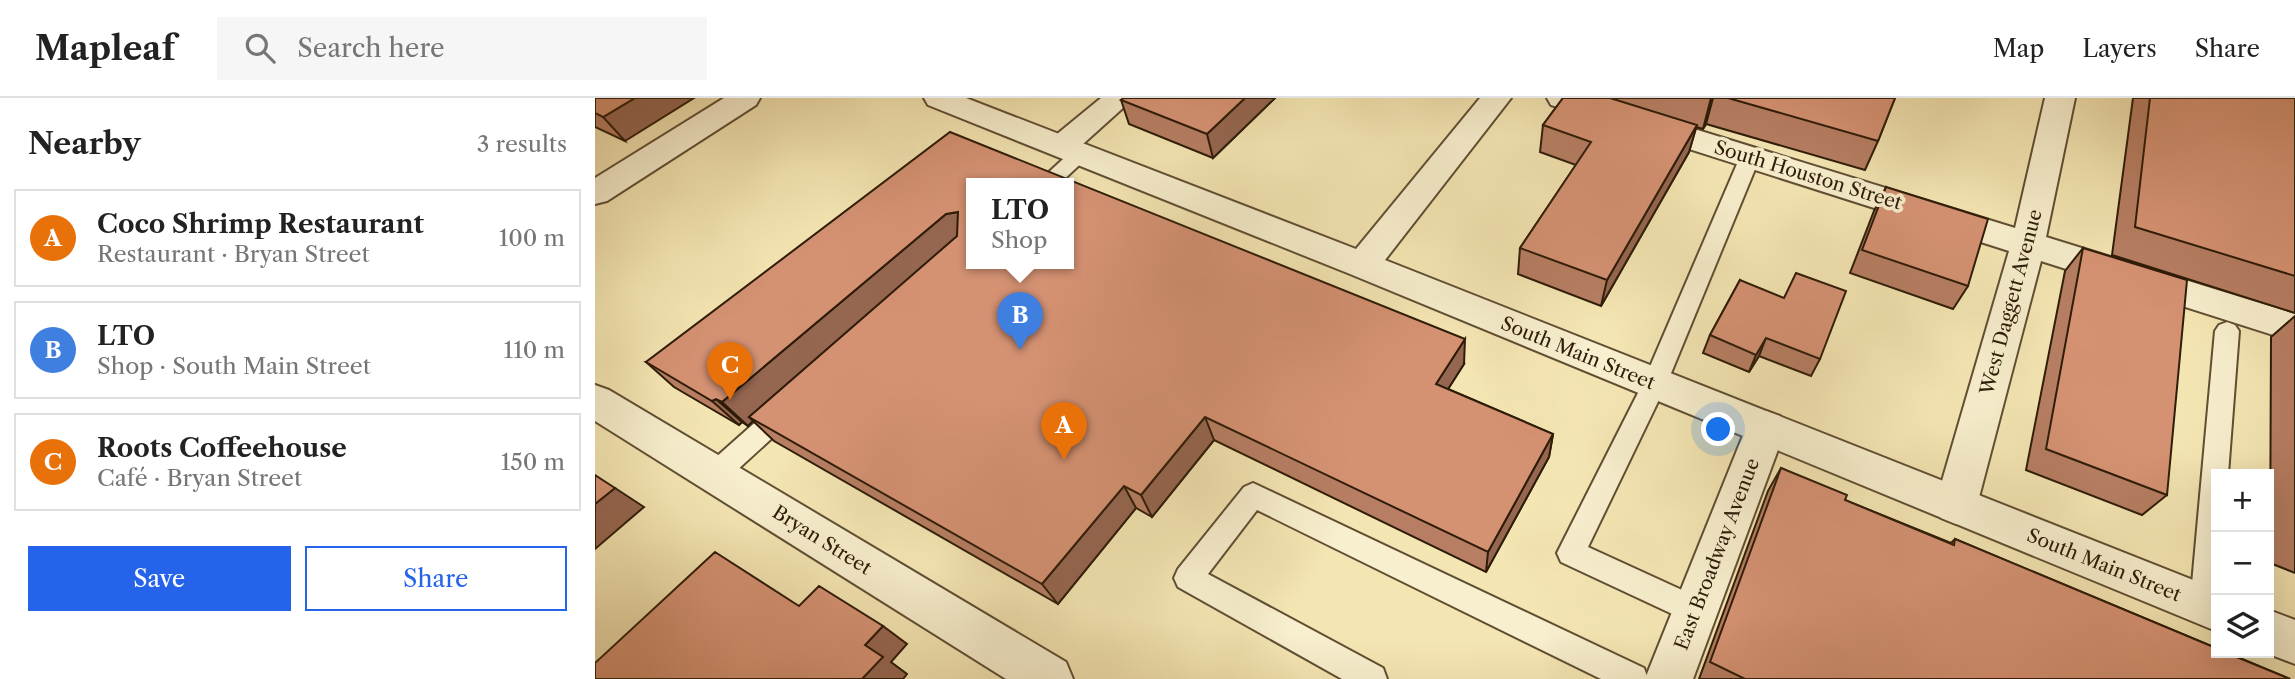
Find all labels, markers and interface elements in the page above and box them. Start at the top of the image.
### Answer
search box [217,17,707,80]
text: Mapleaf [35,28,175,69]
icon: search [241,29,279,67]
text: Search here [297,32,445,64]
text: Map [1993,34,2044,63]
text: Layers [2082,34,2157,63]
text: Share [2195,34,2260,63]
text: Nearby [28,125,141,162]
text: 3 results [477,130,567,158]
street label: South Houston Street [1711,136,1905,215]
popup [966,178,1074,269]
text: LTO [991,194,1049,226]
street label: West Daggett Avenue [1975,207,2047,398]
text: Coco Shrimp Restaurant [97,208,424,240]
text: A [44,224,62,252]
text: 100 m [499,224,565,252]
text: Shop [991,226,1047,254]
text: Restaurant · Bryan Street [97,240,370,268]
pin: B [997,292,1043,350]
street label: South Main Street [1498,312,1659,394]
text: LTO [97,320,155,352]
text: B [44,336,62,364]
text: 110 m [504,336,565,364]
pin: C [707,342,753,400]
text: Shop · South Main Street [97,352,371,380]
pin: A [1041,402,1087,460]
your location [1701,412,1735,446]
text: Roots Coffeehouse [97,432,347,464]
text: C [44,448,62,476]
text: 150 m [501,448,565,476]
street label: East Broadway Avenue [1670,455,1764,653]
text: Café · Bryan Street [97,464,302,492]
map controls [2211,469,2274,658]
button: + [2211,469,2274,532]
street label: Bryan Street [768,501,876,580]
street label: South Main Street [2024,524,2185,606]
button: − [2211,532,2274,595]
button: Save [28,546,291,611]
button: Share [305,546,567,611]
button: layers [2211,595,2274,658]

